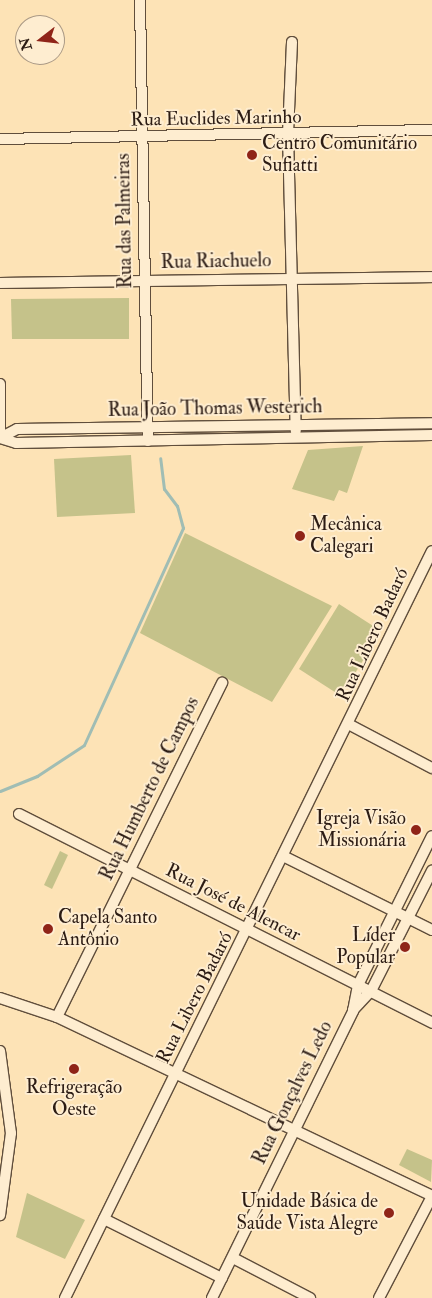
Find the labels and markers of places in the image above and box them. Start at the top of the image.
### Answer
place label: Centro Comunitário Sufiatti [262,133,417,177]
marker: Centro Comunitário Sufiatti [246,149,258,161]
place label: Mecânica Calegari [310,514,382,558]
marker: Mecânica Calegari [294,530,306,542]
place label: Igreja Visão Missionária [316,808,406,852]
marker: Igreja Visão Missionária [410,824,422,836]
place label: Capela Santo Antônio [58,907,157,951]
marker: Capela Santo Antônio [42,923,54,935]
place label: Líder Popular [336,925,395,969]
marker: Líder Popular [399,941,411,953]
marker: Refrigeração Oeste [68,1063,80,1075]
place label: Refrigeração Oeste [26,1077,122,1121]
place label: Unidade Básica de Saúde Vista Alegre [236,1191,378,1235]
marker: Unidade Básica de Saúde Vista Alegre [382,1206,396,1220]

